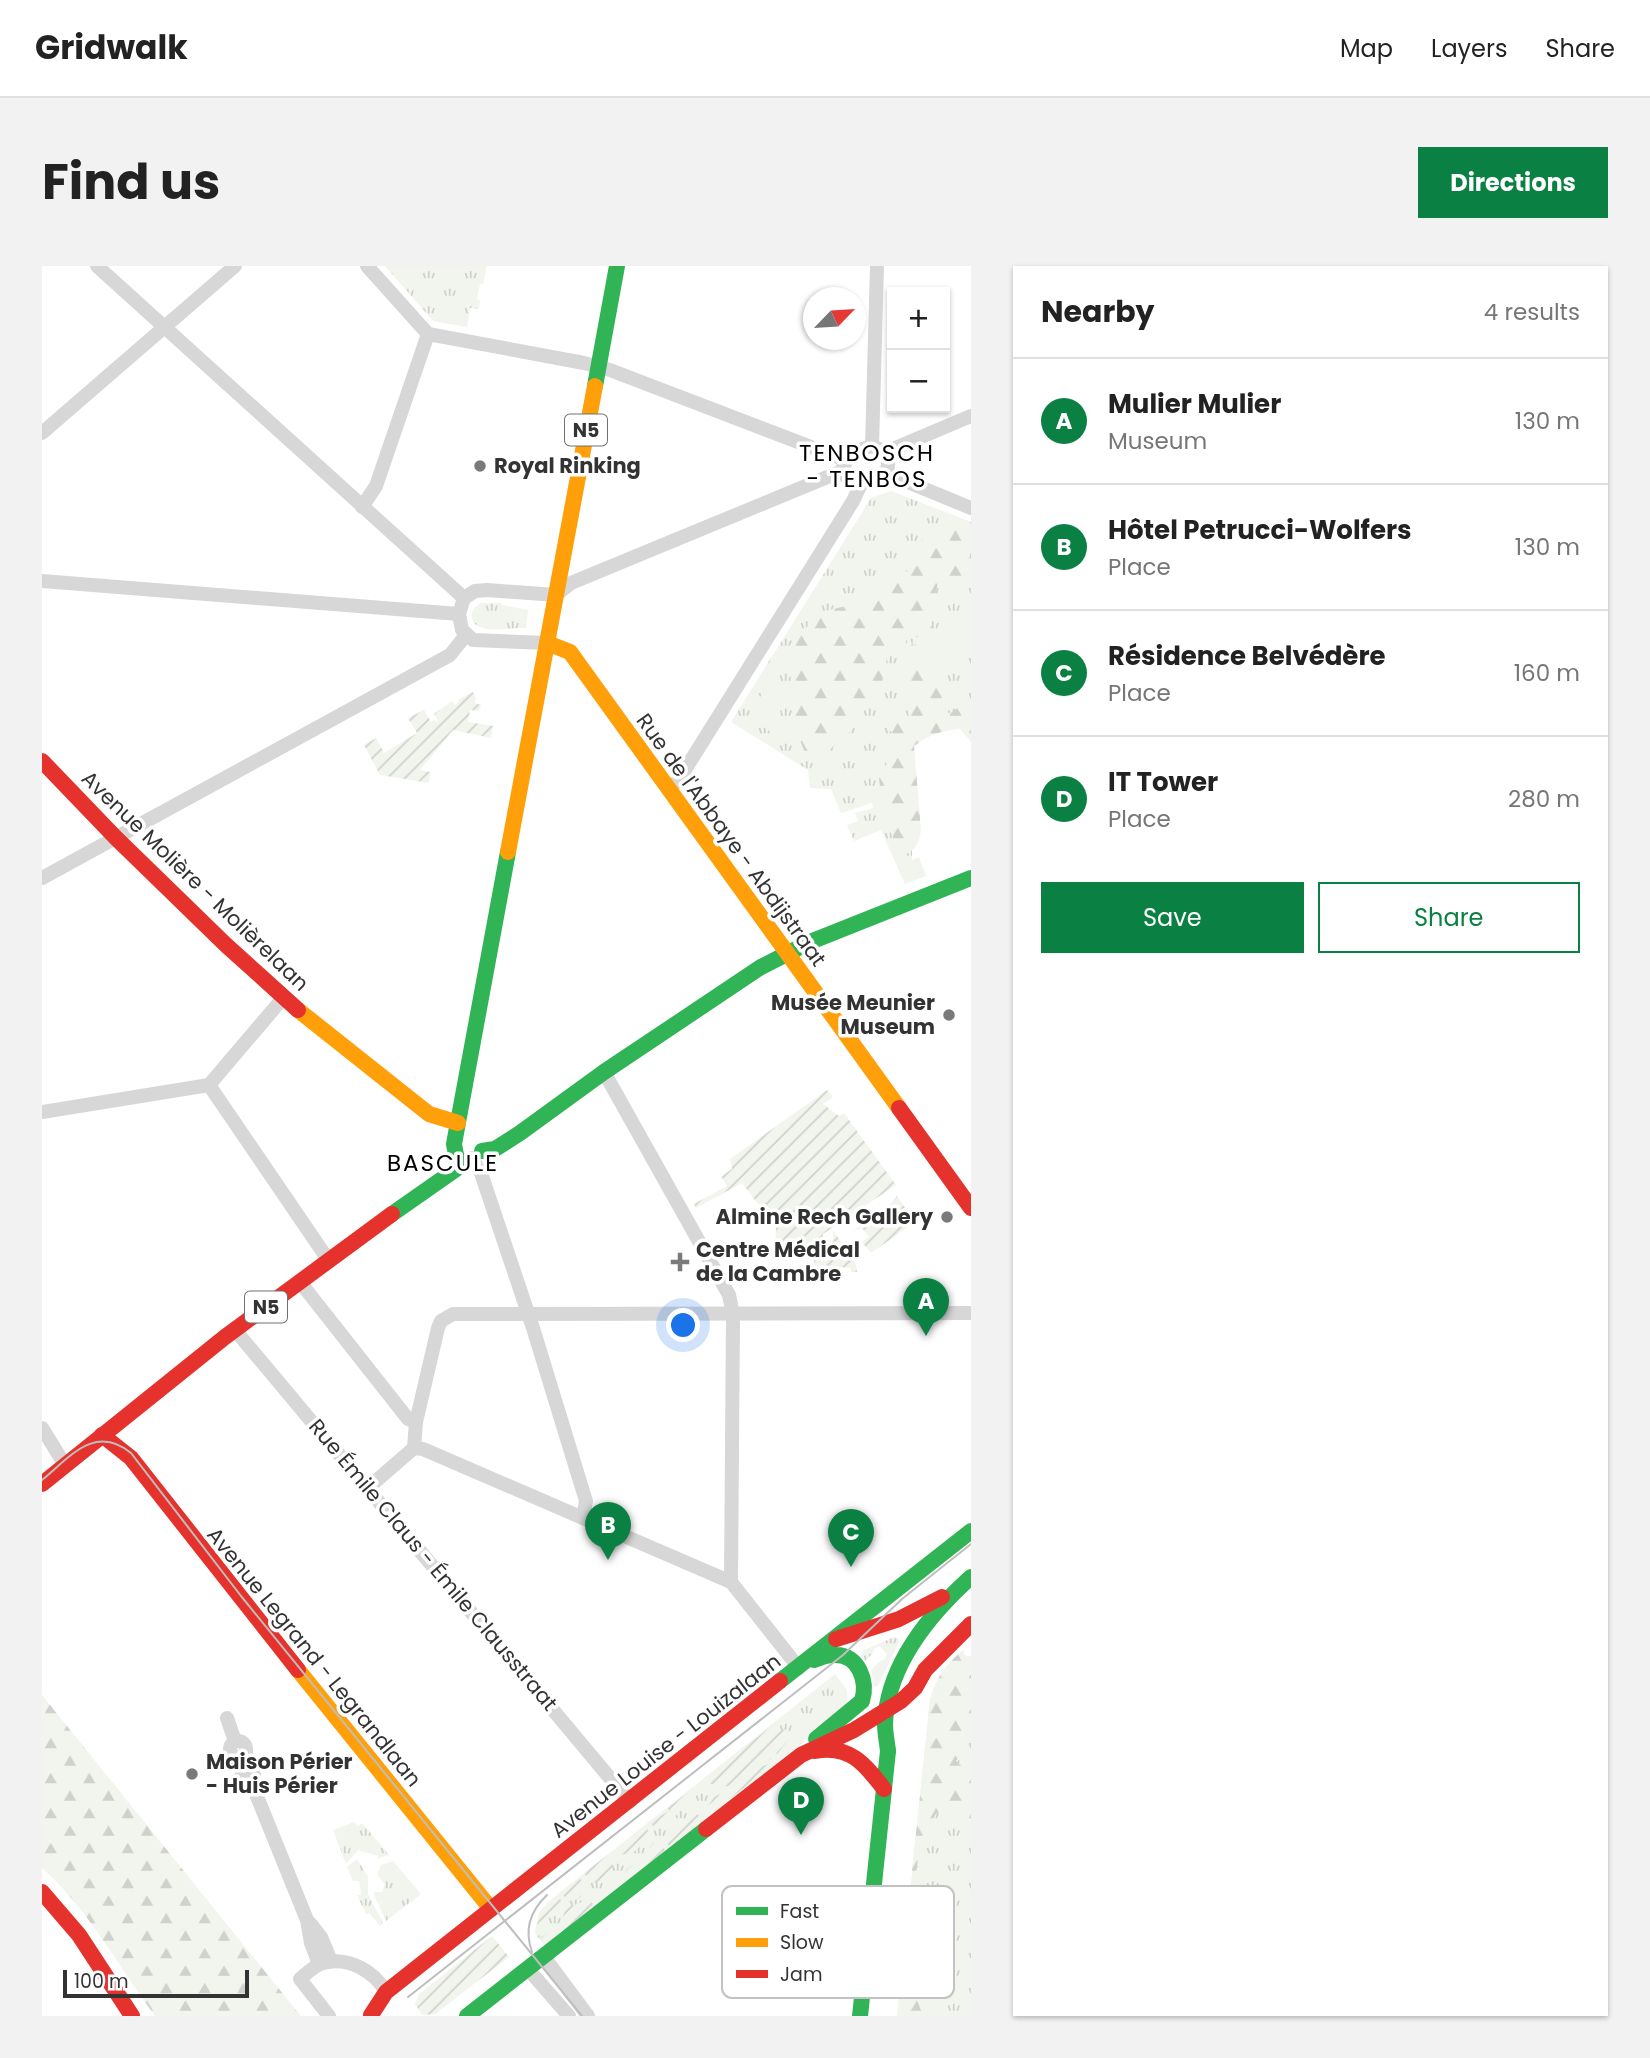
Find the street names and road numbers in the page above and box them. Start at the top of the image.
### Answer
road number: N5 [565,414,607,446]
street label: Rue de l'Abbaye - Abdijstraat [630,707,833,972]
street label: Avenue Molière - Molièrelaan [75,764,315,997]
road number: N5 [245,1292,287,1322]
street label: Rue Émile Claus - Émile Clausstraat [302,1413,564,1717]
street label: Avenue Legrand - Legrandlaan [200,1521,428,1793]
street label: Avenue Louise - Louizalaan [545,1647,787,1845]

